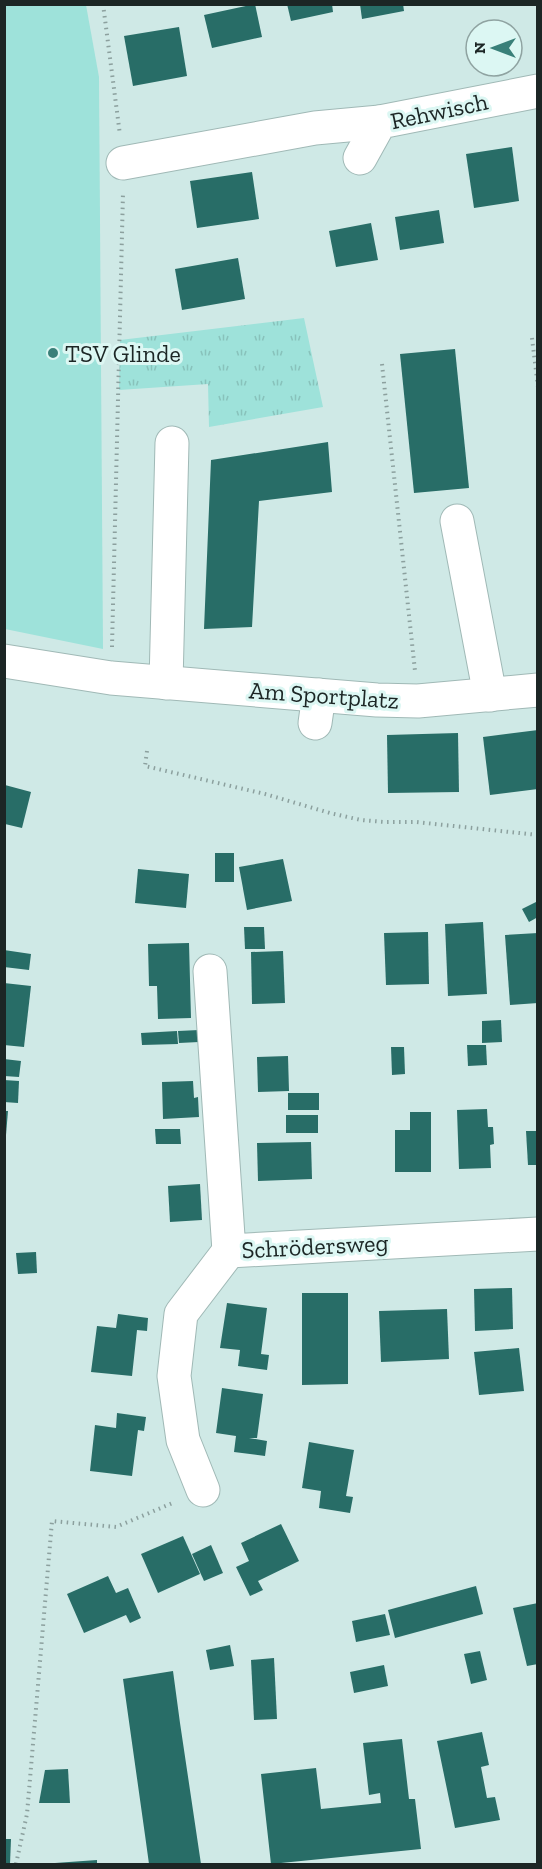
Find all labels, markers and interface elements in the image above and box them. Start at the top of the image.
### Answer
north arrow [464,18,524,78]
text: N [470,42,489,54]
street label: Rehwisch [388,86,491,135]
place label: TSV Glinde [65,339,181,368]
marker: TSV Glinde [46,346,60,360]
street label: Am Sportplatz [248,675,400,715]
street label: Schrödersweg [241,1228,389,1264]

